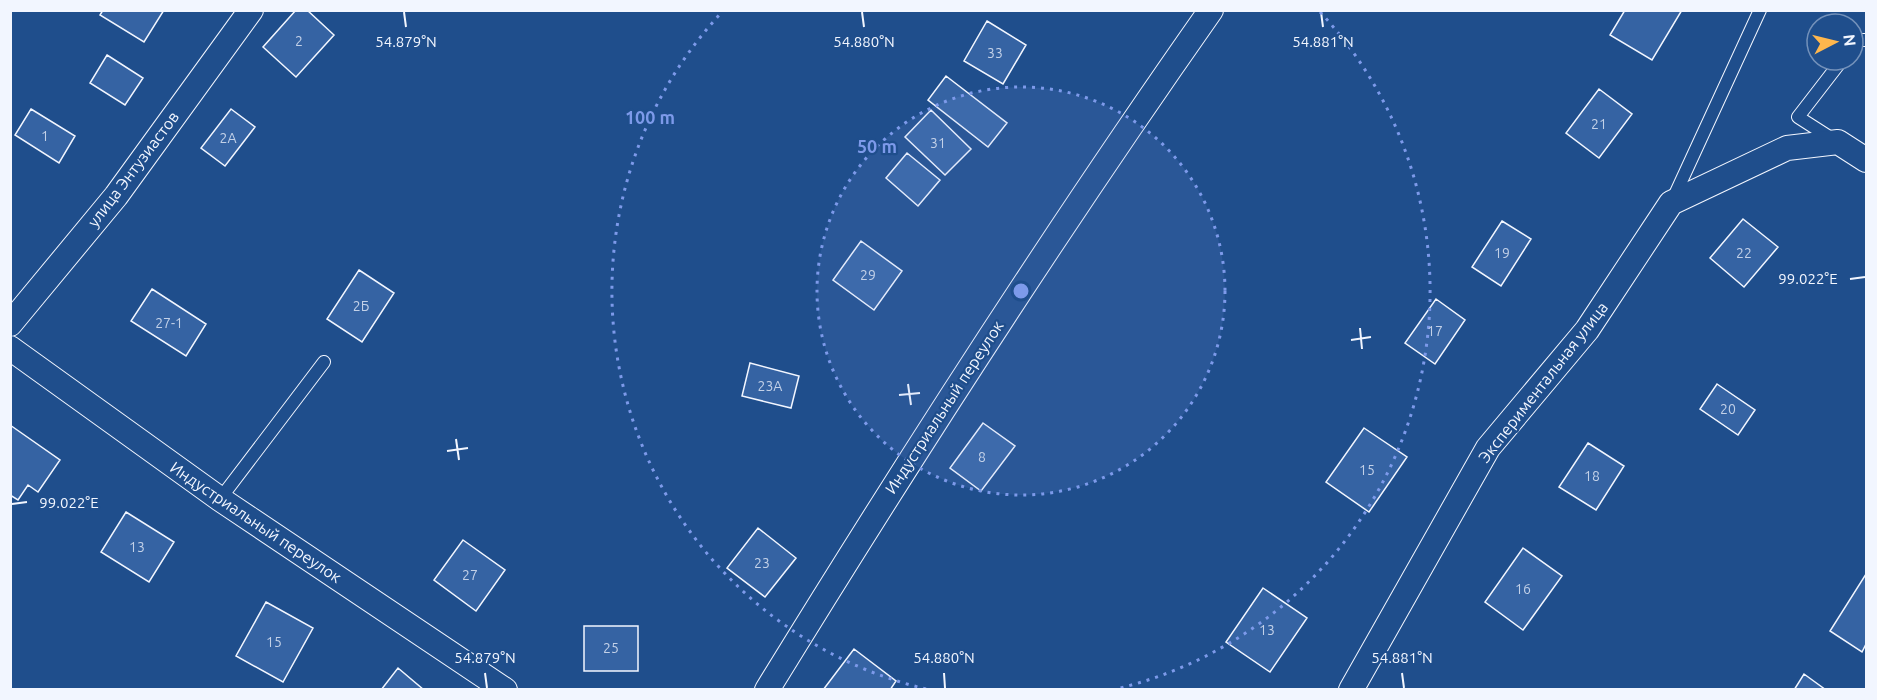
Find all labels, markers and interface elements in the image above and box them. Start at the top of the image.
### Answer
north arrow [1805,12,1865,72]
house number: 2 [295,33,303,49]
text: 54.879°N [375,33,437,50]
text: 54.880°N [833,33,895,50]
text: 54.881°N [1292,33,1354,50]
text: N [1840,33,1860,47]
house number: 33 [987,45,1003,61]
text: 100 m [625,107,675,127]
street label: улица Энтузиастов [84,108,182,230]
house number: 21 [1591,116,1607,132]
house number: 1 [41,128,49,144]
house number: 2А [220,130,237,146]
house number: 31 [930,135,946,151]
text: 50 m [857,136,897,156]
house number: 19 [1494,245,1510,261]
house number: 22 [1736,245,1752,261]
house number: 29 [860,267,876,283]
text: 99.022°E [1778,270,1838,287]
centre of rings [1011,281,1031,301]
house number: 2Б [353,298,369,314]
street label: Экспериментальная улица [1475,298,1611,466]
house number: 27-1 [155,315,183,331]
street label: Индустриальный переулок [881,317,1007,497]
house number: 17 [1427,323,1443,339]
house number: 23А [758,378,782,394]
house number: 20 [1720,401,1736,417]
house number: 8 [978,449,986,465]
street label: Индустриальный переулок [167,458,345,586]
house number: 15 [1359,462,1375,478]
house number: 18 [1584,468,1600,484]
text: 99.022°E [39,494,99,511]
house number: 13 [129,539,145,555]
house number: 23 [754,555,770,571]
house number: 27 [462,567,478,583]
house number: 16 [1515,581,1531,597]
house number: 13 [1259,622,1275,638]
house number: 15 [266,634,282,650]
house number: 25 [603,640,619,656]
text: 54.879°N [454,649,516,666]
text: 54.880°N [913,649,975,666]
text: 54.881°N [1371,649,1433,666]

